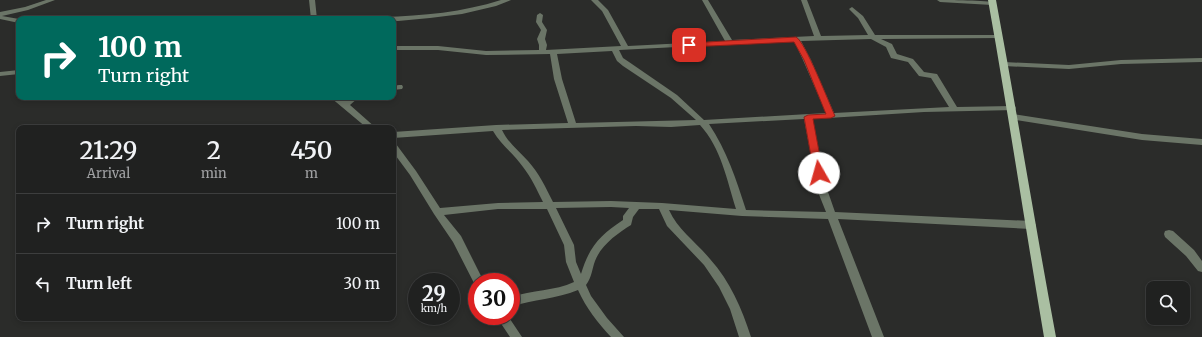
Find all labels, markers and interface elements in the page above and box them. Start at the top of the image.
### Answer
pin [672,28,706,62]
text: 100 m [98,29,182,65]
icon: right [32,32,84,84]
icon: arrive [678,34,700,56]
text: Turn right [98,64,189,87]
text: 21:29 [79,135,137,166]
text: 2 [207,135,221,166]
text: 450 [290,135,333,166]
position arrow [798,152,840,194]
text: Arrival [87,165,130,182]
text: min [201,165,227,182]
text: m [305,165,318,182]
icon: right [32,213,54,235]
text: Turn right [66,214,144,233]
text: 100 m [336,214,380,233]
icon: left [32,273,54,295]
speed limit sign: 30 [468,273,520,325]
text: Turn left [66,274,132,293]
text: 30 m [343,274,380,293]
text: 29 [422,281,446,306]
map controls [1146,281,1190,325]
button: search [1146,281,1190,325]
text: km/h [421,302,447,315]

